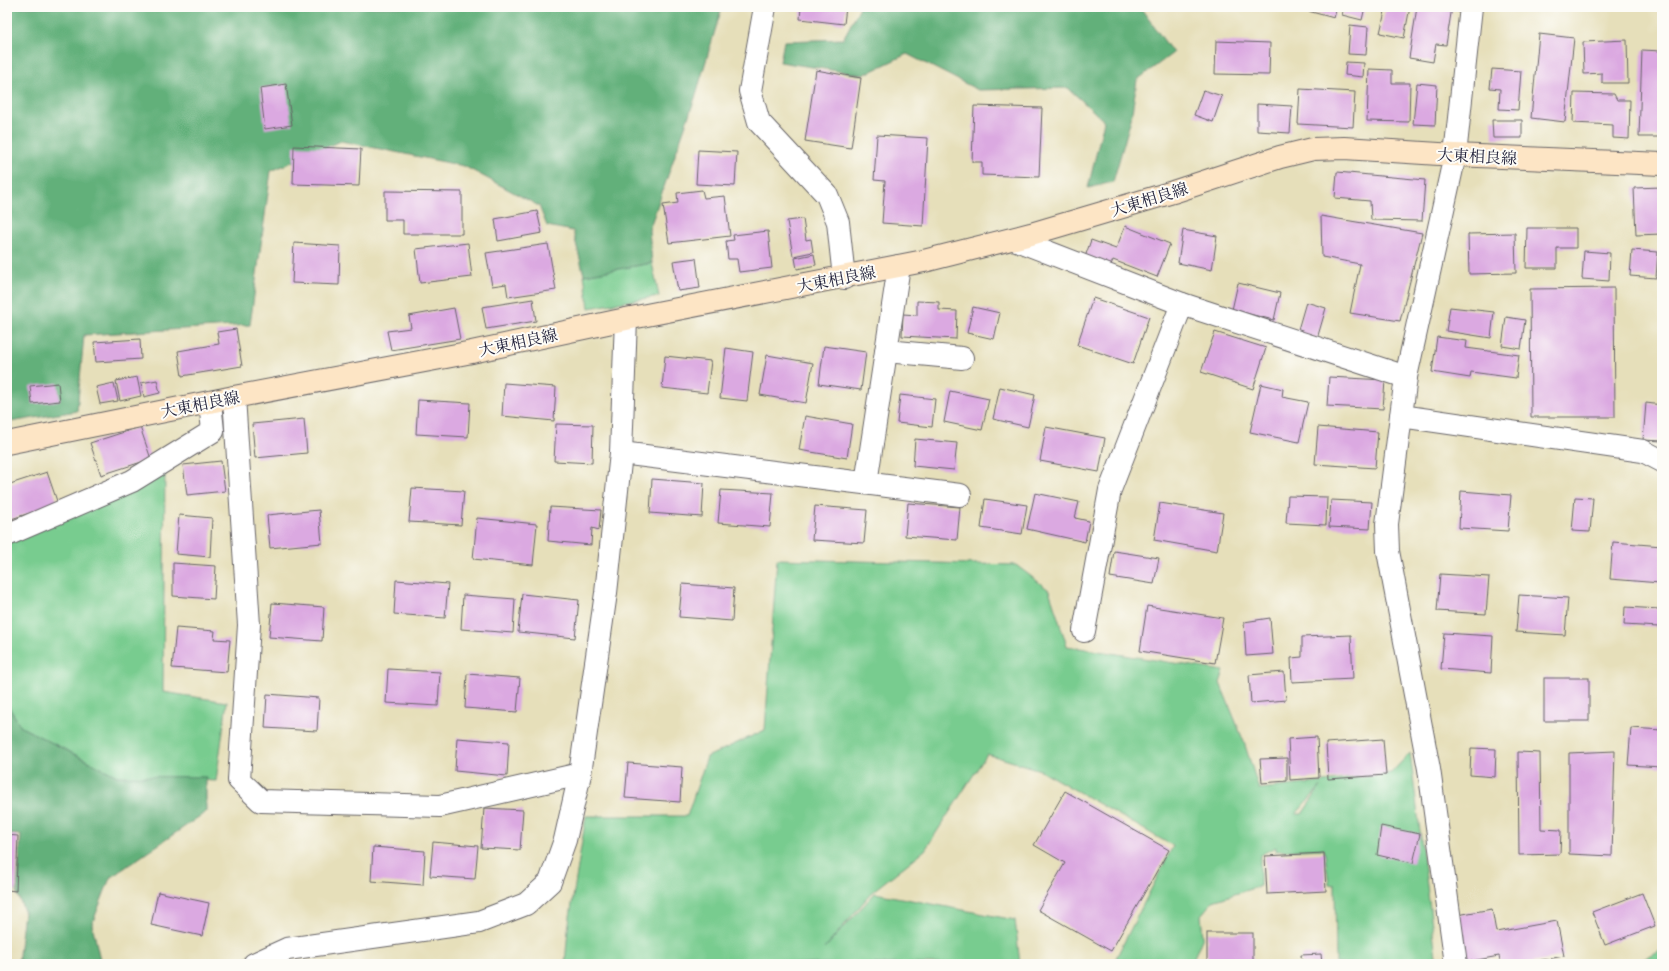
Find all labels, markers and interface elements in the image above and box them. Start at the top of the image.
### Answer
street label: 大東相良線 [1436,146,1517,170]
street label: 大東相良線 [1108,180,1191,222]
street label: 大東相良線 [795,264,878,298]
street label: 大東相良線 [477,326,560,362]
street label: 大東相良線 [159,389,242,423]

